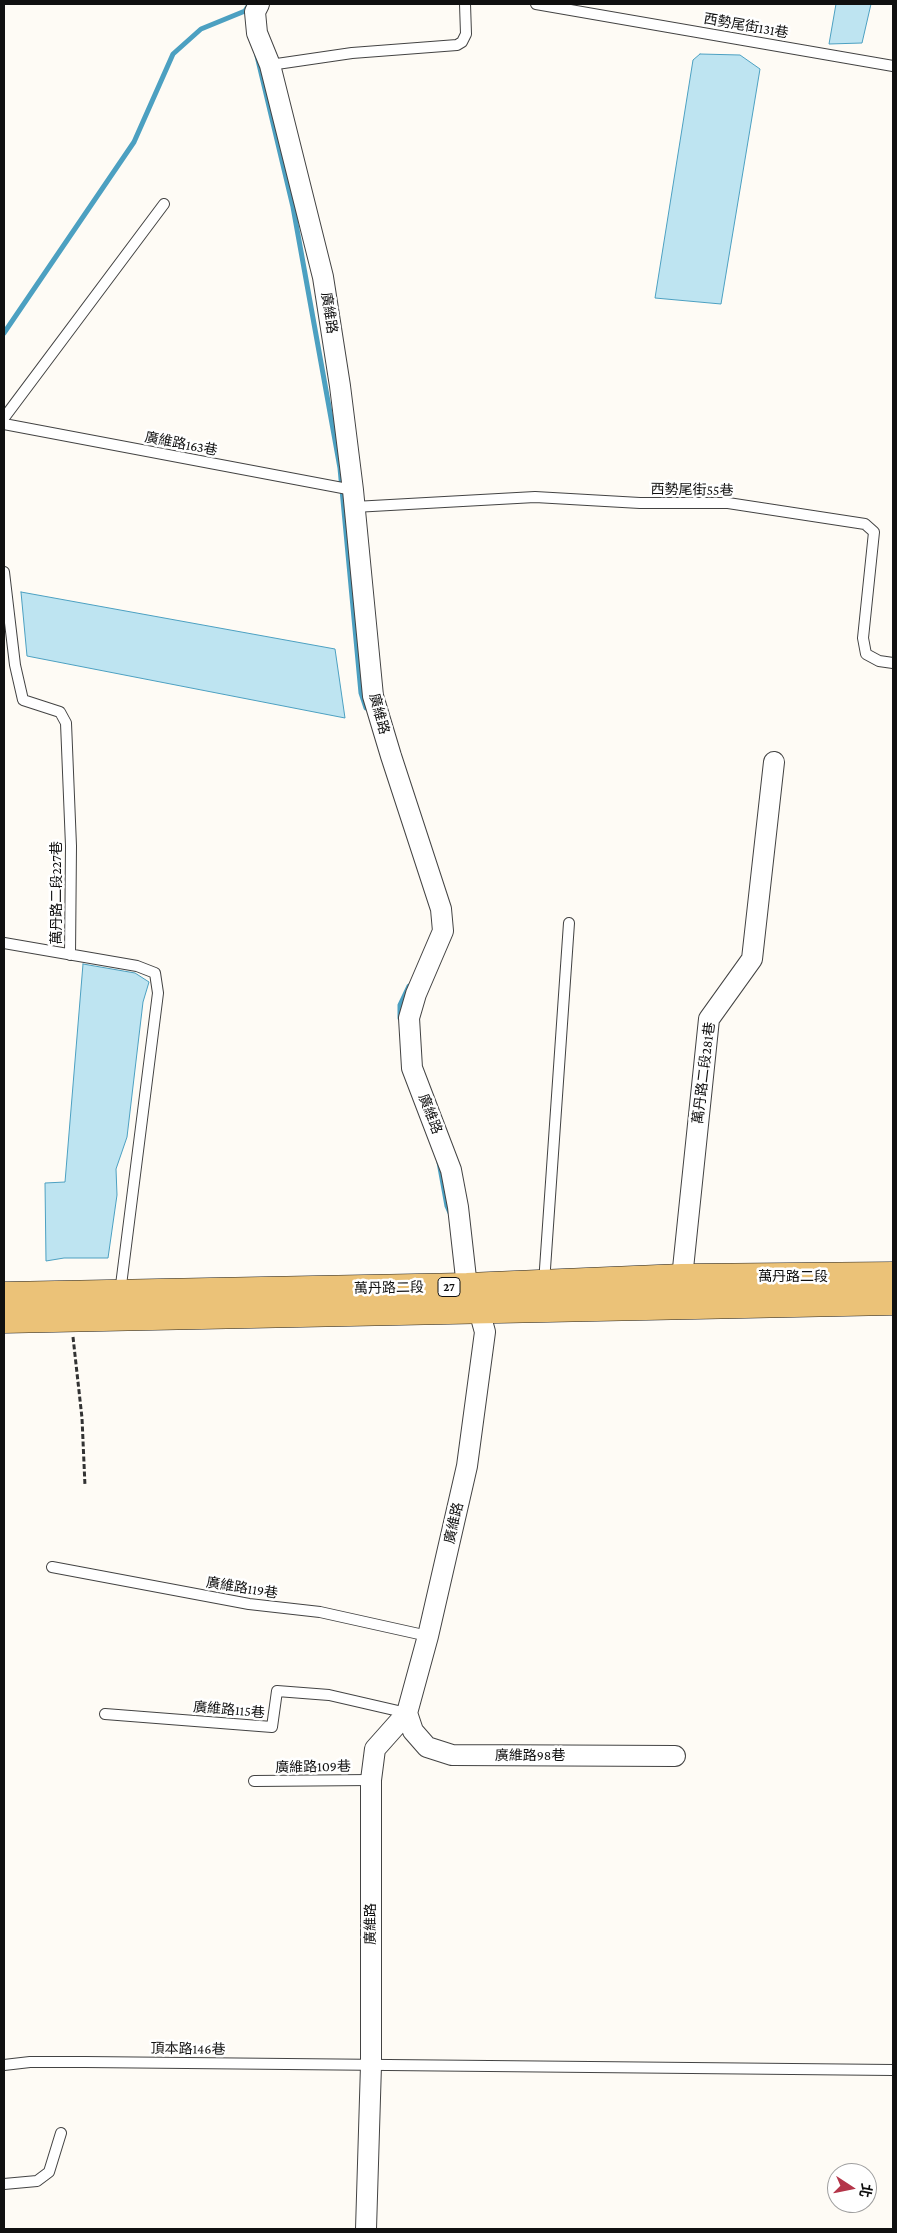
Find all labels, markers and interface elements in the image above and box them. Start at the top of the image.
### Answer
street label: 西勢尾街131巷 [702,10,790,42]
street label: 廣維路 [317,291,341,335]
street label: 廣維路163巷 [143,429,219,459]
street label: 西勢尾街55巷 [650,481,734,499]
street label: 廣維路 [365,692,393,736]
street label: 萬丹路二段227巷 [49,841,65,945]
street label: 萬丹路二段281巷 [689,1021,719,1125]
street label: 廣維路 [415,1091,445,1137]
street label: 萬丹路二段 [758,1269,828,1285]
road number: 27 [438,1277,460,1296]
street label: 萬丹路二段 [354,1279,424,1297]
street label: 廣維路 [441,1501,467,1545]
street label: 廣維路119巷 [205,1574,279,1602]
street label: 廣維路115巷 [192,1698,266,1722]
street label: 廣維路98巷 [495,1748,565,1764]
street label: 廣維路109巷 [275,1758,351,1776]
street label: 廣維路 [363,1903,379,1945]
street label: 頂本路146巷 [150,2040,226,2058]
north arrow [827,2163,877,2213]
text: 北 [857,2182,875,2199]

